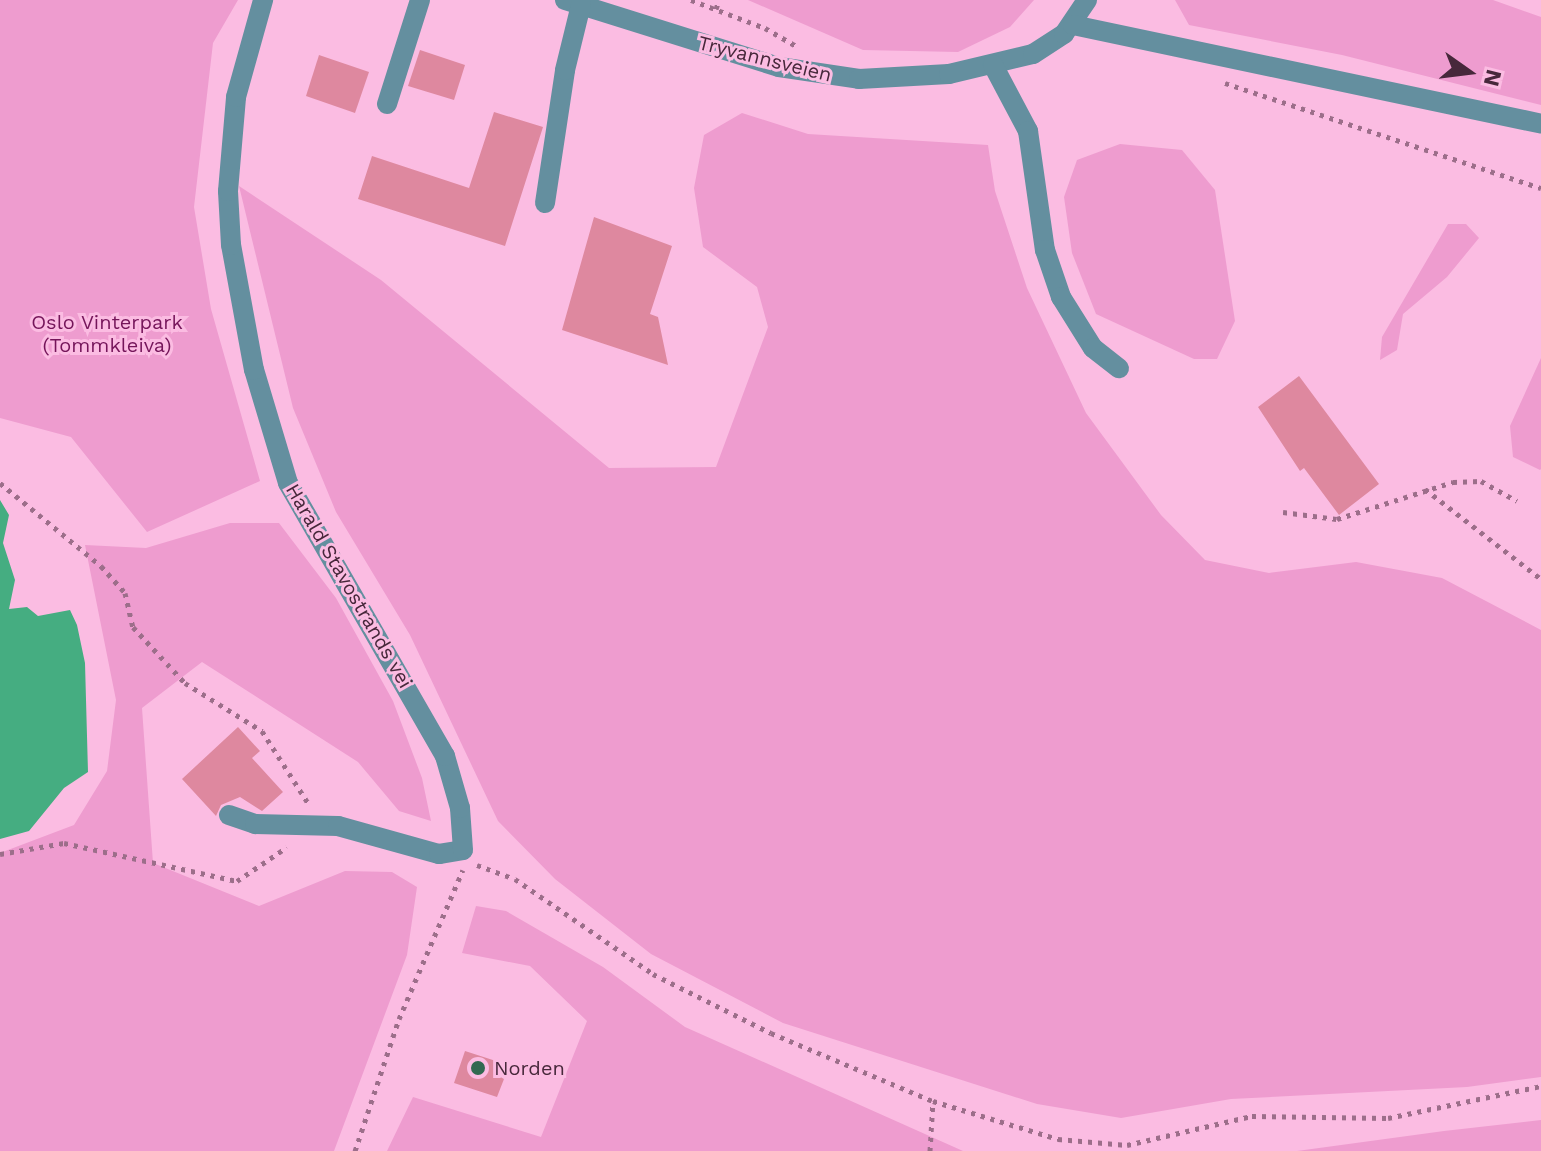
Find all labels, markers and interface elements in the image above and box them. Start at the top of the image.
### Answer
street label: Tryvannsveien [696,31,834,87]
north arrow [1429,32,1509,112]
text: N [1479,67,1507,89]
park label: Oslo Vinterpark (Tommkleiva) [31,311,183,358]
street label: Harald Stavostrands vei [280,479,418,693]
place label: Norden [494,1056,565,1080]
marker: Norden [469,1059,487,1077]

